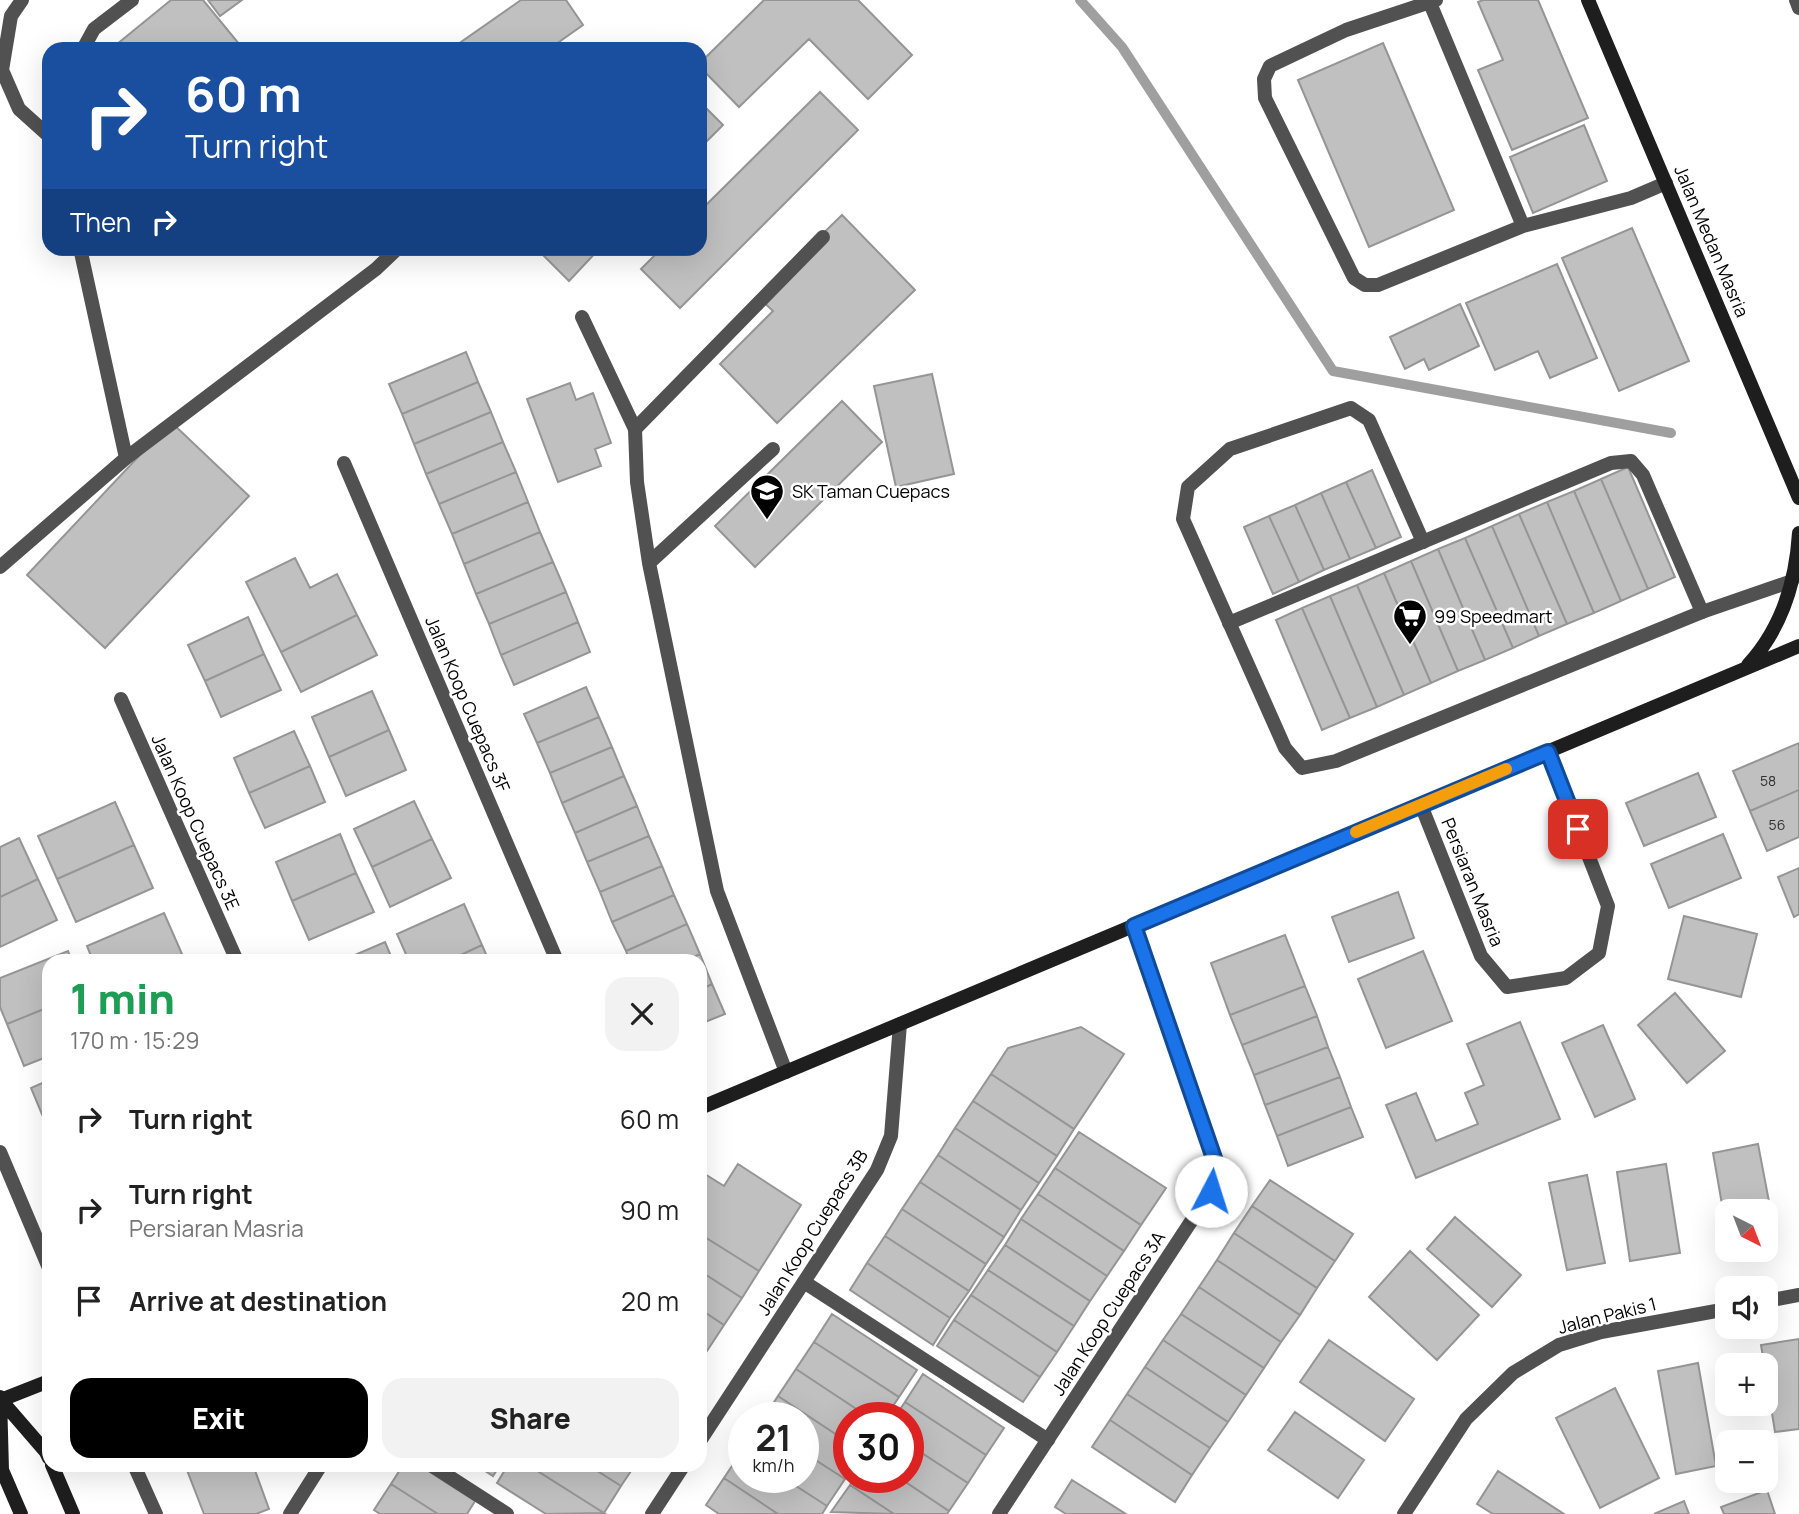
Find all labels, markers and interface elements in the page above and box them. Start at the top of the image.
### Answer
text: 60 m [185,60,302,127]
icon: right [70,70,161,161]
text: Turn right [185,124,328,168]
street label: Jalan Medan Masria [1669,161,1755,321]
icon: right [145,203,183,241]
text: Then [70,204,131,240]
school or university icon: SK Taman Cuepacs [748,472,786,521]
place label: SK Taman Cuepacs [792,479,950,503]
supermarket icon: 99 Speedmart [1391,597,1429,646]
place label: 99 Speedmart [1434,604,1552,628]
street label: Jalan Koop Cuepacs 3F [420,612,516,796]
street label: Jalan Koop Cuepacs 3E [146,730,246,914]
house number: 58 [1760,771,1776,790]
pin [1548,799,1608,859]
icon: arrive [1559,810,1597,848]
street label: Persiaran Masria [1436,814,1510,950]
house number: 56 [1769,815,1785,834]
text: 1 min [70,969,175,1027]
button: close [605,977,679,1051]
text: 170 m · 15:29 [70,1024,200,1056]
icon: right [70,1100,108,1138]
text: Turn right [129,1101,253,1137]
text: 60 m [620,1101,679,1137]
street label: Jalan Koop Cuepacs 3B [751,1145,873,1319]
position arrow [1174,1154,1248,1228]
text: Turn right [129,1176,253,1212]
icon: right [70,1191,108,1229]
text: 90 m [620,1192,679,1228]
north arrow [1715,1199,1778,1262]
map controls [1715,1199,1778,1493]
text: Persiaran Masria [129,1212,304,1244]
street label: Jalan Koop Cuepacs 3A [1046,1226,1170,1400]
button: sound [1715,1276,1778,1339]
icon: arrive [70,1282,108,1320]
text: Arrive at destination [129,1283,387,1319]
text: 20 m [621,1283,679,1319]
street label: Jalan Pakis 1 [1555,1291,1659,1339]
button: + [1715,1353,1778,1416]
button: Exit [70,1378,368,1458]
button: Share [382,1378,679,1458]
speed limit sign: 30 [833,1402,924,1493]
text: 21 [755,1414,792,1462]
button: − [1715,1430,1778,1493]
text: km/h [753,1453,794,1477]

